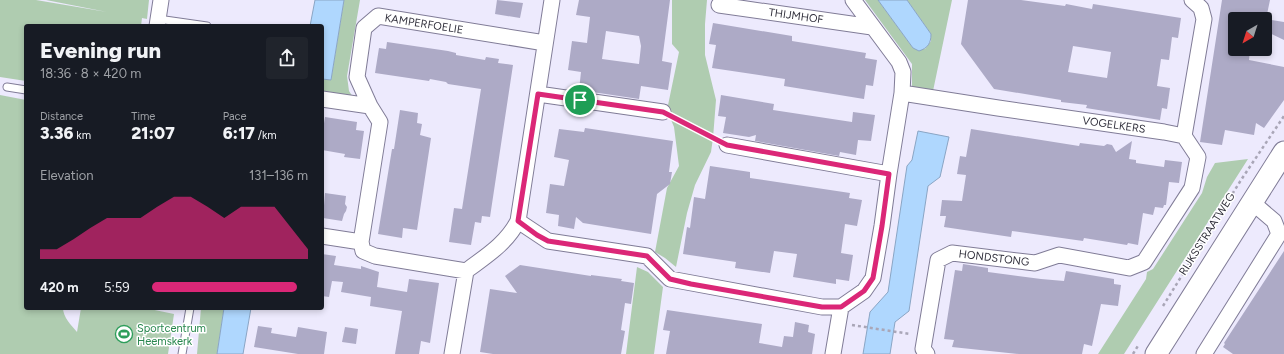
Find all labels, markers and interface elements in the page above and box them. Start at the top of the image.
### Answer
street label: THIJMHOF [768,6,824,26]
street label: KAMPERFOELIE [384,11,464,37]
north arrow [1228,12,1272,56]
map controls [1228,12,1272,56]
text: Evening run [40,37,161,64]
button: share [266,37,308,79]
text: 18:36 · 8 × 420 m [40,66,141,81]
pin [563,83,597,117]
icon: arrive [569,89,591,111]
text: Distance [40,110,83,123]
text: Time [131,110,155,123]
text: Pace [223,110,246,123]
street label: VOGELKERS [1082,114,1147,136]
text: 3.36 [40,123,74,143]
text: 21:07 [131,123,175,143]
text: 6:17 [223,123,255,143]
text: km [74,129,91,142]
text: /km [255,129,277,142]
text: Elevation [40,168,93,183]
text: 131–136 m [249,168,308,183]
street label: RIJKSSTRAATWEG [1176,190,1238,278]
street label: HONDSTONG [958,247,1030,269]
text: 420 m [40,280,79,295]
text: 5:59 [104,280,130,295]
place label: Sportcentrum Heemskerk [137,322,206,348]
sports icon: Sportcentrum Heemskerk [114,324,134,344]

